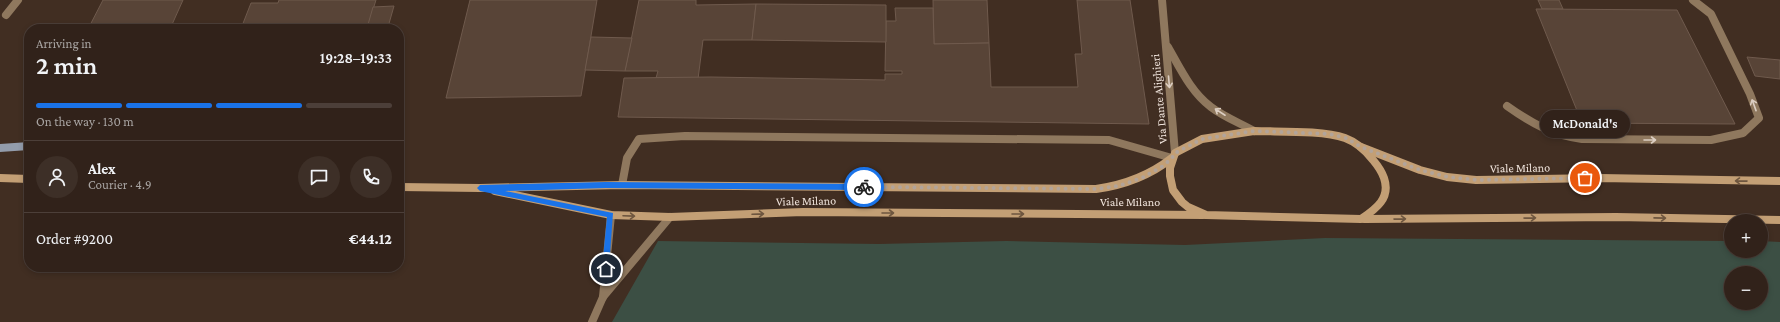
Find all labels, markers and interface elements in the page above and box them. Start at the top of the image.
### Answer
text: Arriving in [36,36,92,51]
text: 19:28–19:33 [320,50,392,66]
text: 2 min [36,51,97,80]
street label: Via Dante Alighieri [1148,53,1170,145]
one-way arrow [1165,75,1173,88]
one-way arrow [1750,99,1758,111]
one-way arrow [1215,108,1226,116]
callout: McDonald's [1540,110,1630,138]
text: On the way · 130 m [36,114,134,129]
text: McDonald's [1552,116,1618,131]
one-way arrow [1643,136,1656,144]
button: person [36,156,78,198]
button: chat [298,156,340,198]
button: phone [350,156,392,198]
street label: Viale Milano [1490,160,1550,176]
text: Alex [88,161,116,177]
pin [1568,161,1602,195]
courier [844,167,884,207]
icon: bag [1574,167,1596,189]
icon: bike [853,176,875,198]
text: Courier · 4.9 [88,177,152,192]
one-way arrow [1735,177,1748,185]
street label: Viale Milano [776,193,836,209]
street label: Viale Milano [1100,195,1160,209]
one-way arrow [881,209,894,217]
one-way arrow [751,210,764,218]
one-way arrow [1011,210,1024,218]
one-way arrow [622,212,635,219]
one-way arrow [1523,214,1536,222]
one-way arrow [1653,214,1666,221]
map controls [1724,214,1768,310]
button: + [1724,214,1768,258]
one-way arrow [1393,215,1406,223]
text: Order #9200 [36,231,113,247]
text: €44.12 [349,231,392,247]
pin [589,252,623,286]
icon: home [595,258,617,280]
button: − [1724,266,1768,310]

